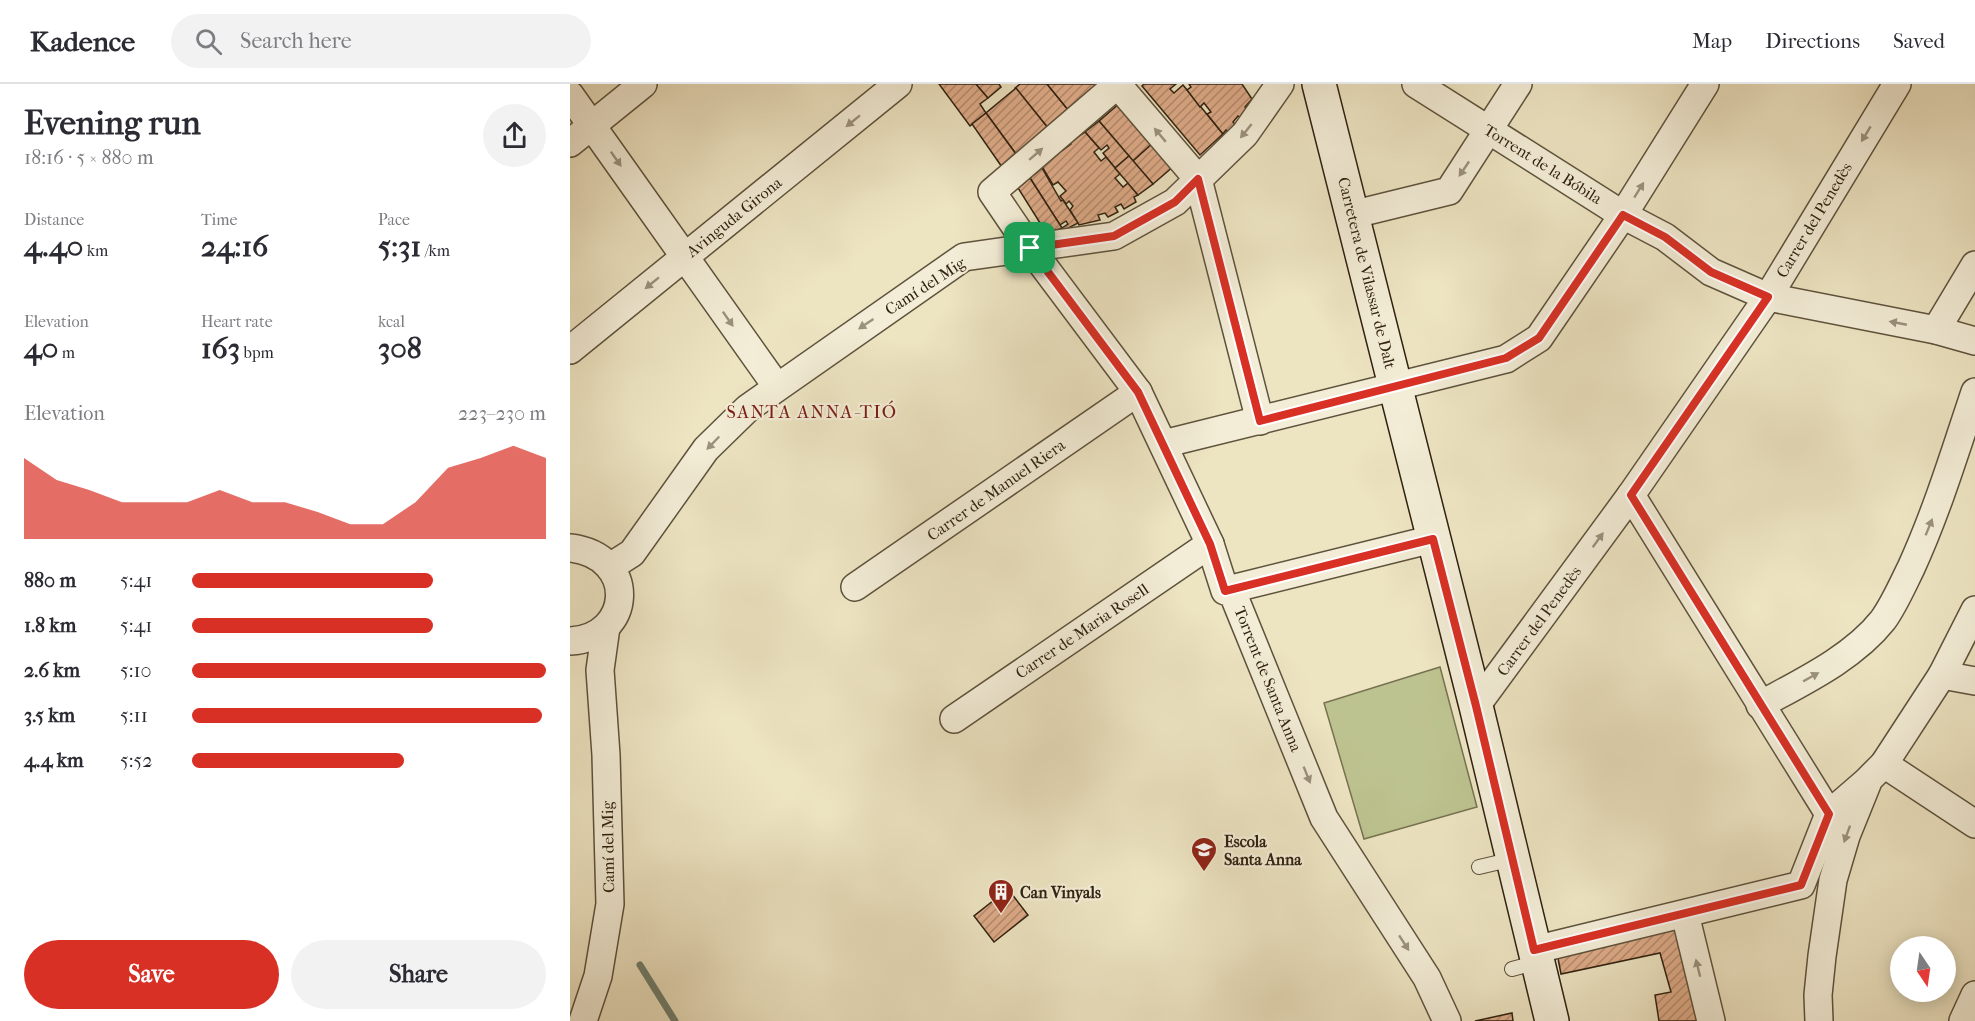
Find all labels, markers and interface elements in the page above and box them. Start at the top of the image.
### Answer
search box [171,14,591,68]
text: Kadence [30,25,135,58]
icon: search [192,25,225,58]
text: Search here [240,28,352,54]
text: Map [1692,29,1732,53]
text: Directions [1765,29,1860,53]
text: Saved [1893,29,1945,53]
text: Evening run [24,104,201,143]
button: share [483,104,546,167]
one-way arrow [845,114,861,127]
street label: Torrent de la Bóbila [1480,120,1606,208]
one-way arrow [1240,123,1253,138]
one-way arrow [1861,126,1872,142]
one-way arrow [1154,128,1167,143]
text: 18:16 · 5 × 880 m [24,146,154,169]
one-way arrow [1028,148,1043,161]
one-way arrow [610,151,622,167]
street label: Carrer del Penedès [1772,159,1856,281]
one-way arrow [1458,160,1469,177]
street label: Avinguda Girona [682,172,786,262]
street label: Carretera de Vilassar de Dalt [1334,175,1400,371]
one-way arrow [1633,182,1644,198]
text: Distance [24,210,84,229]
text: Time [201,210,237,229]
text: Pace [378,210,410,229]
pin [1004,222,1055,273]
text: 4.40 [24,229,83,264]
text: 24:16 [201,229,268,264]
text: 5:31 [378,229,421,264]
icon: arrive [1013,231,1046,264]
text: km [83,241,108,260]
text: /km [421,241,450,260]
street label: Camí del Mig [881,253,969,319]
one-way arrow [645,276,660,289]
one-way arrow [722,310,734,326]
text: Elevation [24,312,89,331]
text: Heart rate [201,312,273,331]
text: kcal [378,312,405,331]
one-way arrow [859,318,875,330]
one-way arrow [1888,318,1907,327]
text: 40 [24,331,58,366]
text: 163 [201,331,240,366]
text: 308 [378,331,422,366]
text: m [58,343,75,362]
text: bpm [240,343,274,362]
district label: SANTA ANNA-TIÓ [726,400,898,423]
text: Elevation [24,402,105,425]
text: 223–230 m [458,402,546,425]
street label: Carrer de Manuel Riera [923,435,1069,545]
one-way arrow [706,436,720,450]
one-way arrow [1924,518,1934,536]
one-way arrow [1592,533,1604,549]
street label: Carrer del Penedès [1493,562,1585,680]
text: 880 m [24,569,76,592]
text: 5:41 [120,569,152,592]
street label: Carrer de Maria Rosell [1012,579,1153,683]
street label: Torrent de Santa Anna [1230,604,1306,755]
text: 1.8 km [24,614,76,637]
text: 5:41 [120,614,152,637]
text: 2.6 km [24,659,80,682]
text: 5:10 [120,659,152,682]
one-way arrow [1803,672,1820,682]
text: 3.5 km [24,704,75,727]
text: 5:11 [120,704,148,727]
text: 4.4 km [24,749,84,772]
text: 5:52 [120,749,152,772]
one-way arrow [1303,766,1312,784]
street label: Camí del Mig [598,800,618,893]
one-way arrow [1842,825,1852,843]
place label: Escola Santa Anna [1224,832,1302,869]
school or university icon: Escola Santa Anna [1189,835,1219,873]
building icon: Can Vinyals [986,877,1016,915]
place label: Can Vinyals [1020,883,1101,903]
one-way arrow [1399,935,1410,951]
north arrow [1890,936,1956,1002]
map controls [1890,936,1956,1002]
button: Save [24,940,279,1009]
button: Share [291,940,546,1009]
one-way arrow [1692,959,1702,977]

